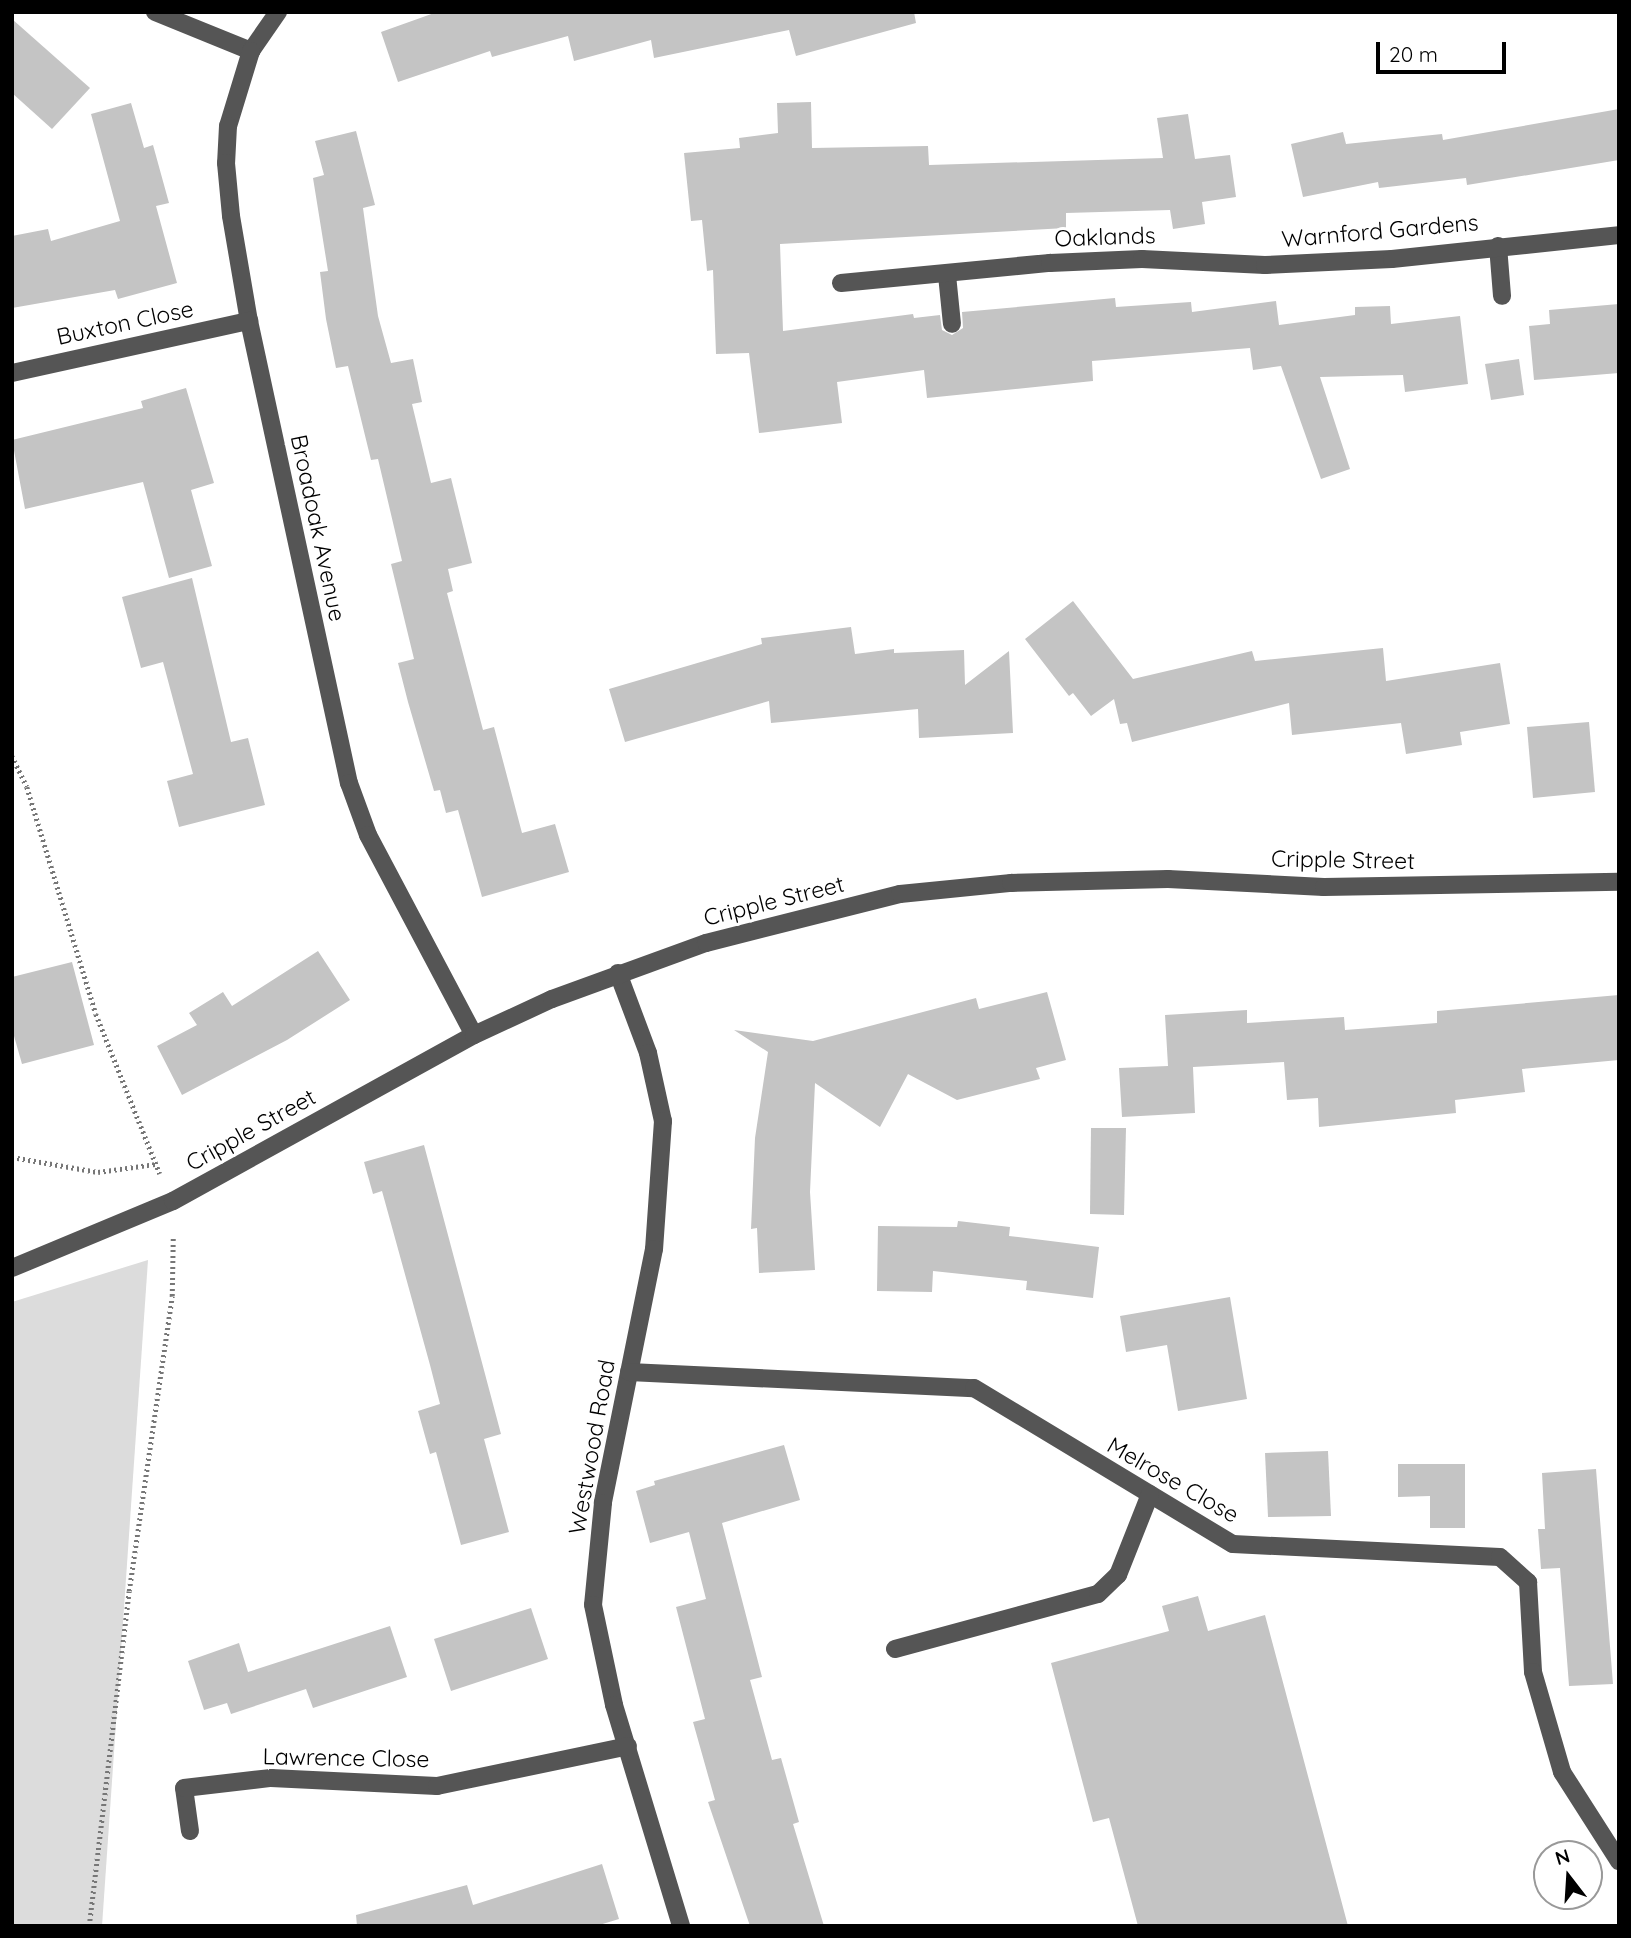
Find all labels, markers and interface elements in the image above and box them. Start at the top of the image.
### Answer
scale bar [1379,28,1508,72]
text: 20 m [1389,41,1438,67]
street label: Warnford Gardens [1280,209,1480,253]
street label: Oaklands [1054,221,1156,253]
street label: Buxton Close [54,295,196,351]
street label: Broadoak Avenue [285,432,351,624]
street label: Cripple Street [1271,845,1415,875]
street label: Cripple Street [701,870,847,932]
street label: Cripple Street [181,1083,321,1177]
street label: Westwood Road [563,1358,621,1536]
street label: Melrose Close [1102,1431,1244,1529]
street label: Lawrence Close [262,1743,430,1773]
north arrow [1533,1840,1603,1910]
text: N [1552,1843,1573,1870]

